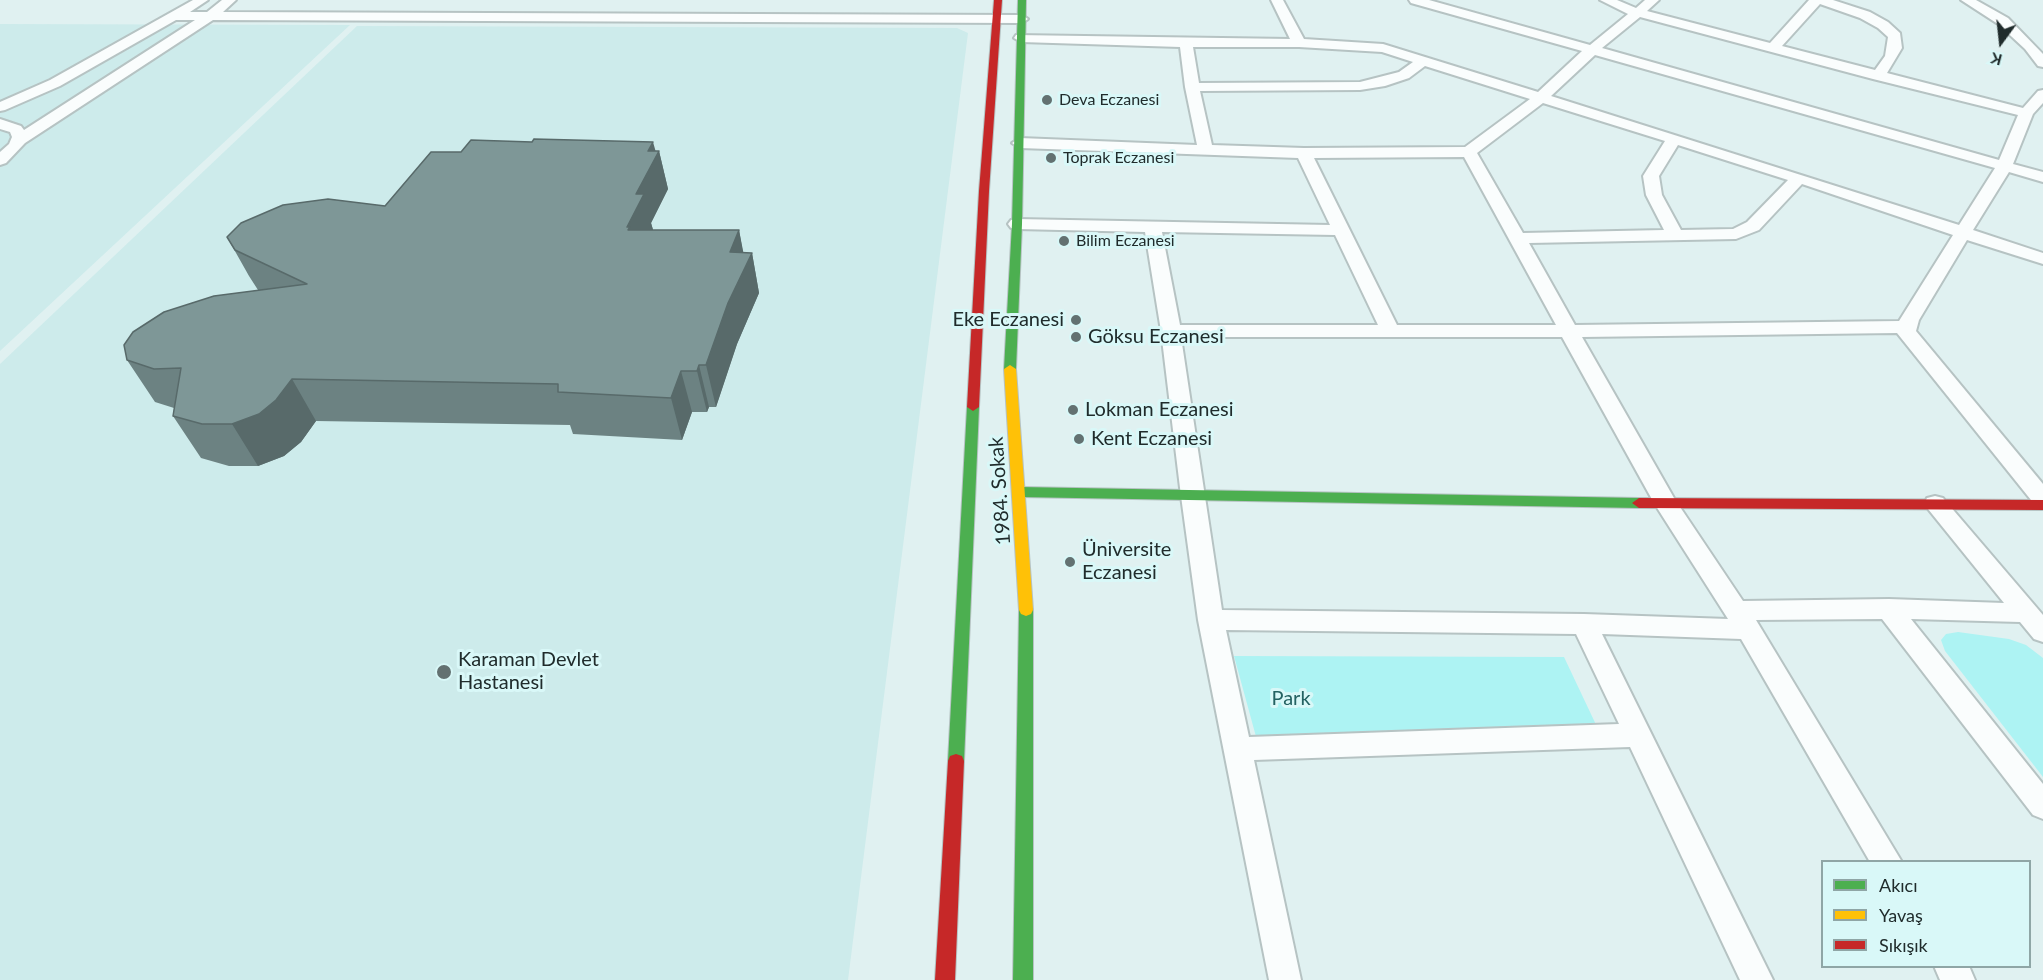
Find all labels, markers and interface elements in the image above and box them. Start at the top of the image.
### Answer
north arrow [1971,12,2031,72]
text: K [1988,49,2004,70]
place label: Deva Eczanesi [1059,90,1159,110]
marker: Deva Eczanesi [1040,93,1054,107]
place label: Toprak Eczanesi [1063,148,1174,168]
marker: Toprak Eczanesi [1044,151,1058,165]
place label: Bilim Eczanesi [1076,231,1175,251]
marker: Bilim Eczanesi [1057,234,1071,248]
place label: Eke Eczanesi [952,308,1064,332]
marker: Eke Eczanesi [1069,313,1083,327]
place label: Göksu Eczanesi [1088,325,1224,349]
marker: Göksu Eczanesi [1069,330,1083,344]
place label: Lokman Eczanesi [1085,398,1233,422]
marker: Lokman Eczanesi [1066,403,1080,417]
place label: Kent Eczanesi [1091,427,1212,451]
marker: Kent Eczanesi [1072,432,1086,446]
street label: 1984. Sokak [984,436,1016,546]
place label: Üniversite Eczanesi [1082,538,1171,585]
marker: Üniversite Eczanesi [1063,555,1077,569]
place label: Karaman Devlet Hastanesi [458,648,599,695]
marker: Karaman Devlet Hastanesi [435,663,453,681]
park label: Park [1271,687,1311,711]
legend [1821,860,2031,968]
text: Akıcı [1879,874,1918,896]
text: Yavaş [1879,904,1923,926]
text: Sıkışık [1879,934,1928,956]

